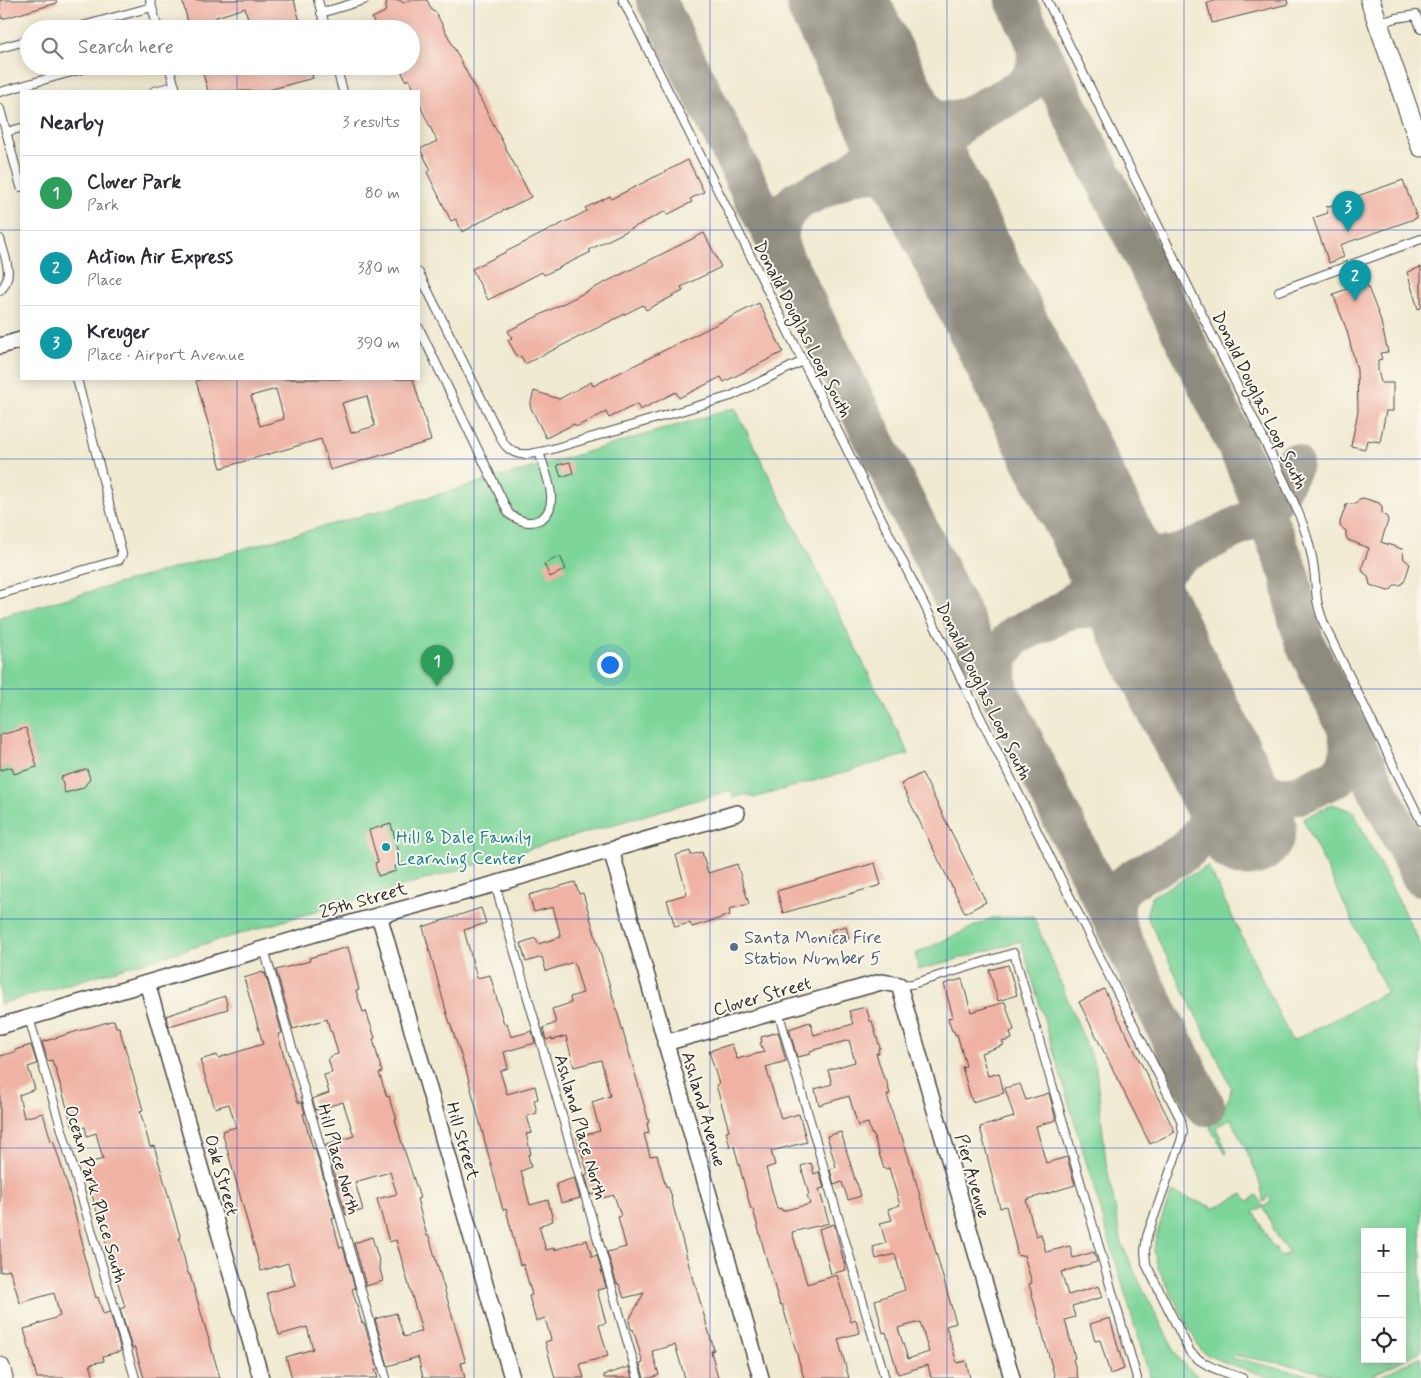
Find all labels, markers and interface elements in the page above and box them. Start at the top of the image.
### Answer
search box [20,20,420,75]
icon: search [38,34,66,62]
text: Search here [78,35,174,60]
text: Nearby [40,109,104,137]
text: 3 results [342,112,400,133]
text: Clover Park [87,170,181,195]
text: 1 [52,183,60,204]
text: 80 m [365,183,400,204]
pin: 3 [1332,191,1364,232]
text: Park [87,195,119,216]
street label: Donald Douglas Loop South [746,237,857,422]
text: Action Air Express [87,245,233,270]
text: 2 [52,258,60,279]
text: 380 m [357,258,400,279]
pin: 2 [1339,260,1371,301]
text: Place [87,270,122,291]
street label: Donald Douglas Loop South [1205,307,1313,494]
text: Kreuger [87,320,150,345]
text: 3 [52,333,60,354]
text: 390 m [357,333,400,354]
text: Place · Airport Avenue [87,345,245,366]
street label: Donald Douglas Loop South [929,598,1037,785]
pin: 1 [421,645,453,686]
your location [597,652,623,678]
place label: Hill & Dale Family Learning Center [396,826,531,873]
marker: Hill & Dale Family Learning Center [380,841,392,853]
street label: 25th Street [317,877,410,925]
place label: Santa Monica Fire Station Number 5 [744,926,882,971]
marker: Santa Monica Fire Station Number 5 [728,941,740,953]
street label: Clover Street [710,971,814,1022]
street label: Ashland Avenue [675,1049,731,1170]
street label: Ashland Place North [548,1052,612,1203]
street label: Hill Street [439,1099,485,1184]
street label: Hill Place North [311,1101,365,1217]
street label: Ocean Park Place South [58,1102,132,1286]
street label: Pier Avenue [949,1131,996,1221]
street label: Oak Street [198,1132,244,1219]
map controls [1361,1228,1406,1363]
button: + [1361,1228,1406,1273]
button: − [1361,1273,1406,1318]
button: locate [1361,1318,1406,1363]

